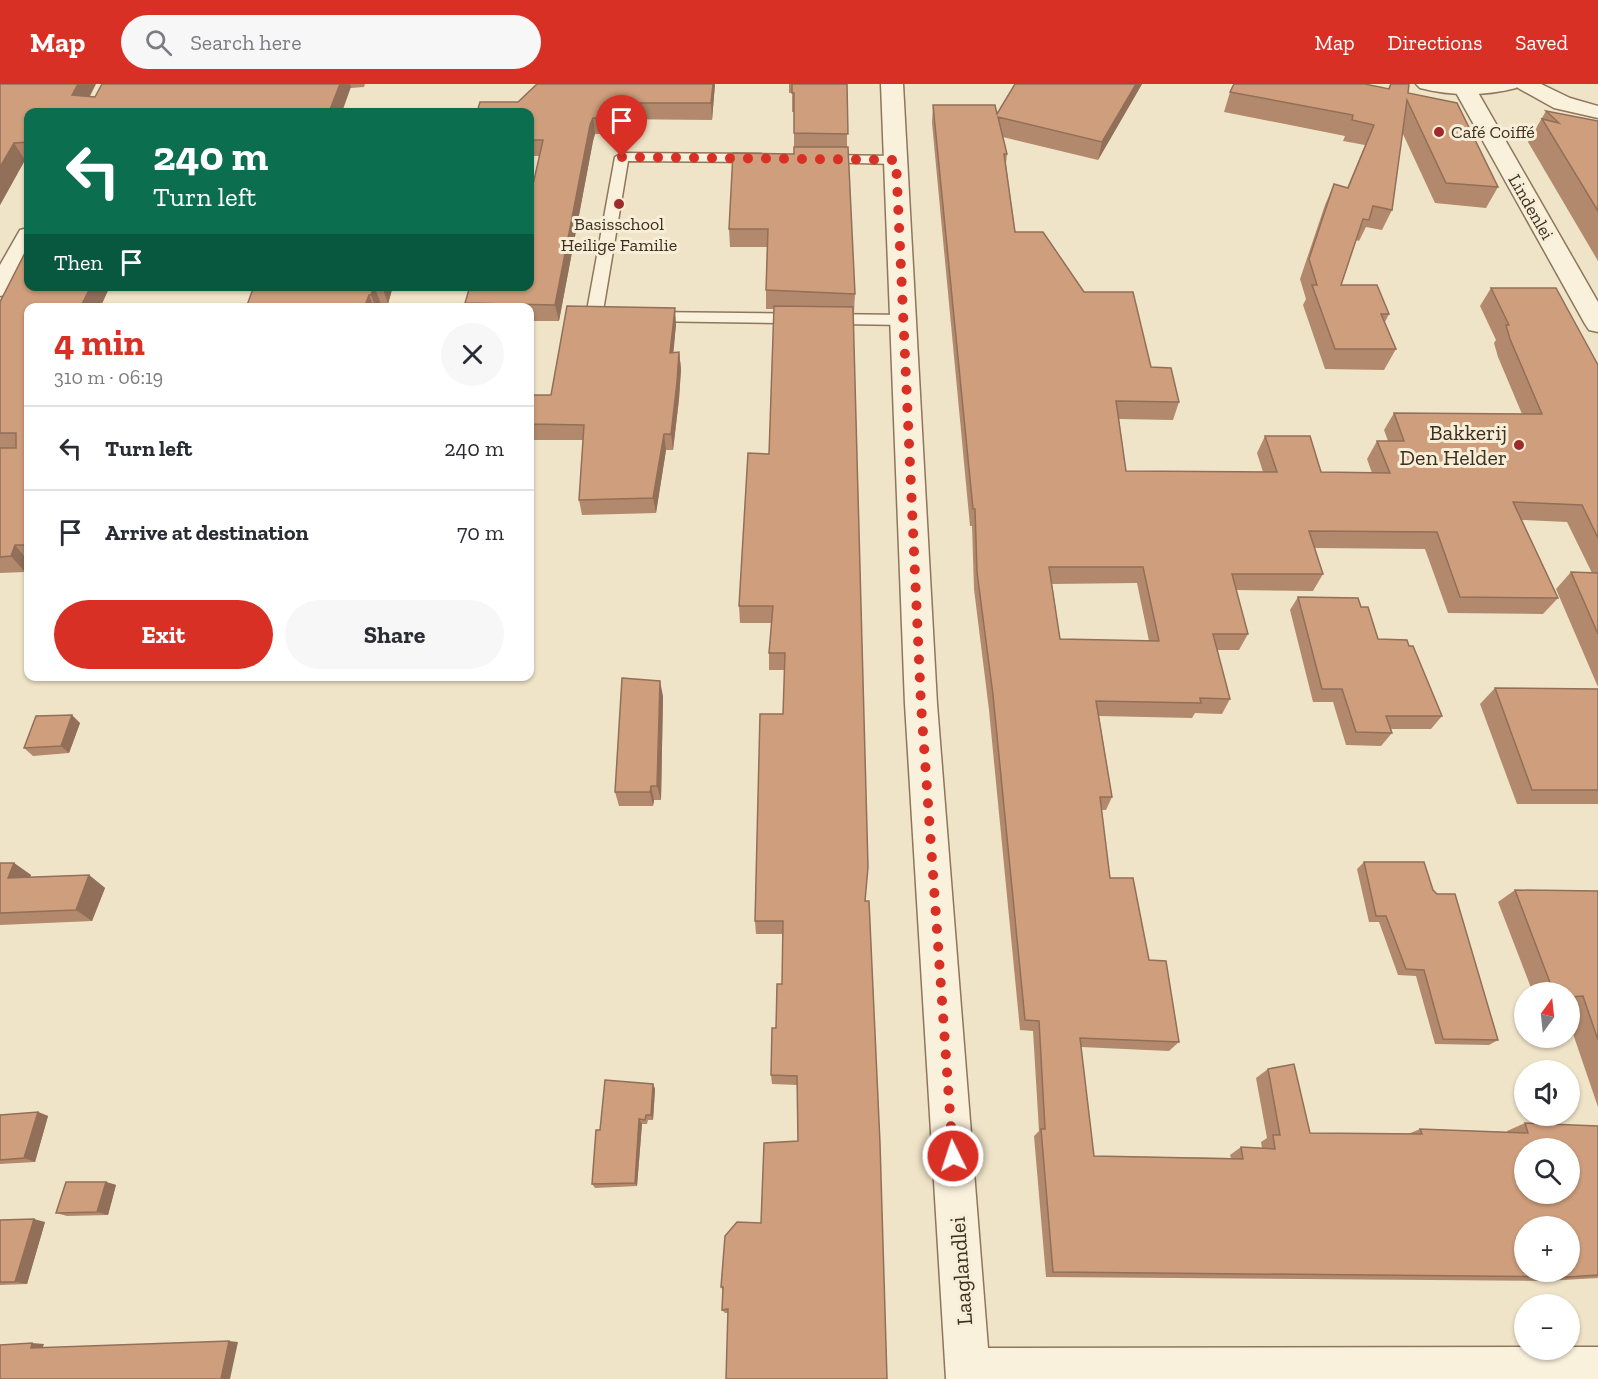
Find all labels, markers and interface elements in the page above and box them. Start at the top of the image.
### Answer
search box [121,15,541,69]
text: Map [30,26,85,59]
icon: search [142,26,175,59]
text: Search here [190,29,302,56]
text: Map [1315,30,1355,55]
text: Directions [1388,30,1482,55]
text: Saved [1515,30,1568,55]
pin [596,95,647,157]
icon: arrive [605,104,638,137]
place label: Café Coiffé [1451,121,1535,143]
marker: Café Coiffé [1432,125,1446,139]
text: 240 m [153,130,268,181]
icon: left [54,132,132,210]
street label: Lindenlei [1503,170,1559,244]
text: Turn left [153,181,256,213]
marker: Basisschool Heilige Familie [612,197,626,211]
place label: Basisschool Heilige Familie [561,213,677,256]
icon: arrive [115,246,148,279]
text: Then [54,249,103,276]
text: 4 min [54,321,145,364]
button: close [441,323,504,386]
text: 310 m · 06:19 [54,365,163,389]
place label: Bakkerij Den Helder [1400,419,1507,471]
icon: left [54,432,87,465]
text: Turn left [105,435,192,462]
text: 240 m [444,435,504,462]
marker: Bakkerij Den Helder [1512,438,1526,452]
icon: arrive [54,516,87,549]
text: Arrive at destination [105,519,308,546]
text: 70 m [457,519,504,546]
button: Exit [54,600,273,669]
button: Share [285,600,504,669]
north arrow [1514,982,1580,1048]
map controls [1514,982,1580,1360]
button: sound [1514,1060,1580,1126]
position arrow [921,1124,985,1188]
button: search [1514,1138,1580,1204]
street label: Laaglandlei [944,1216,978,1326]
button: + [1514,1216,1580,1282]
button: − [1514,1294,1580,1360]

